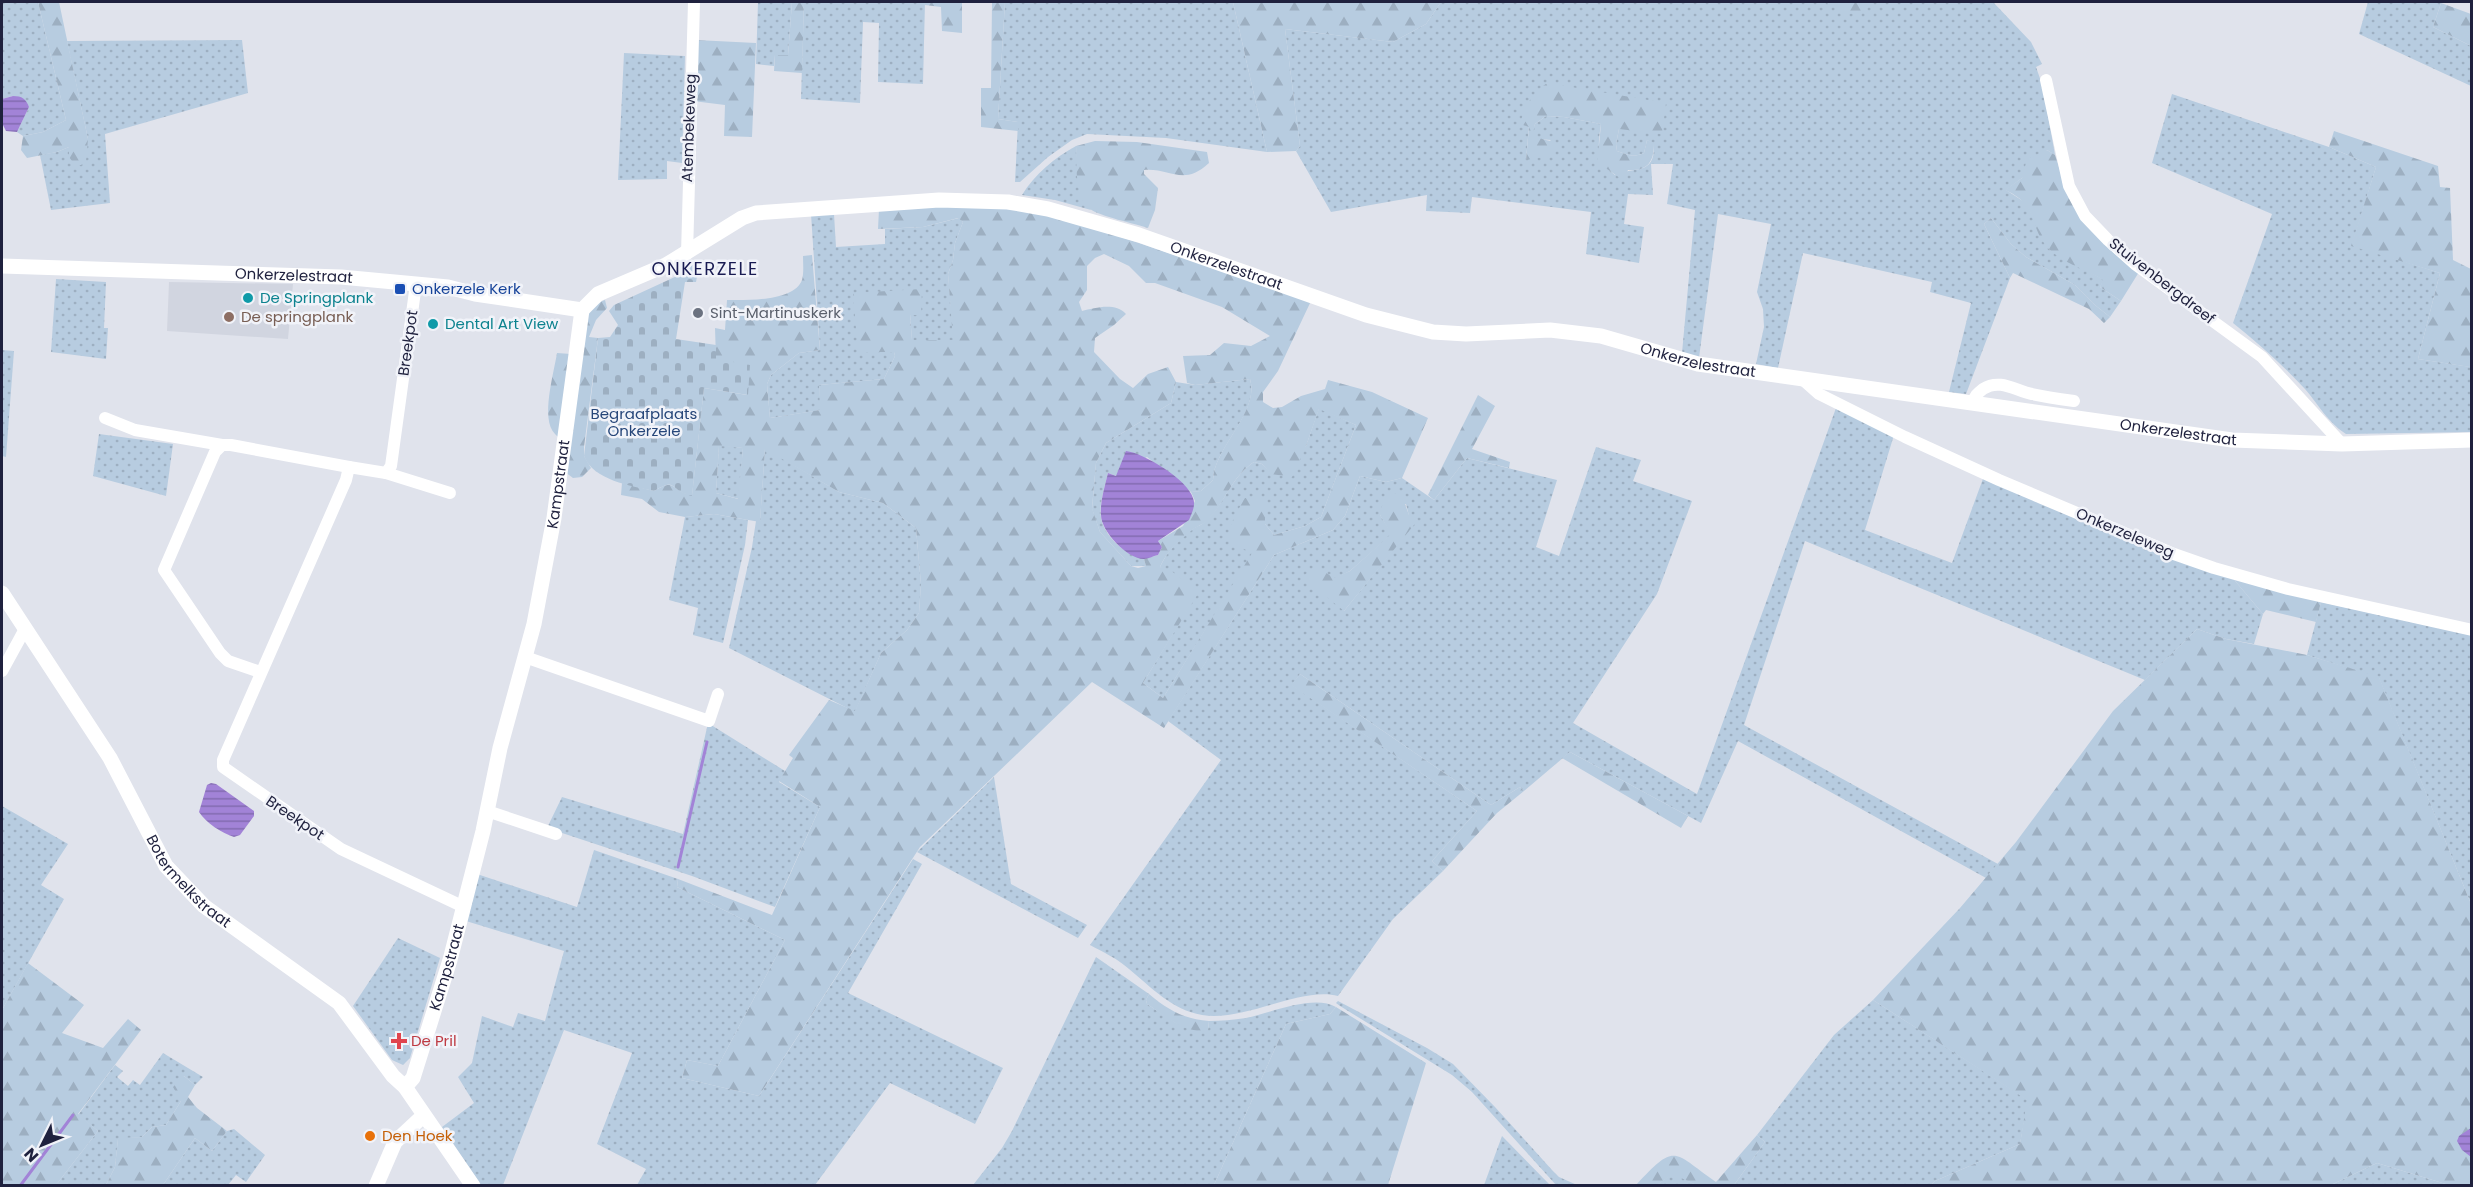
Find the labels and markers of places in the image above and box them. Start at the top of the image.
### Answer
place label: Onkerzele Kerk [412,278,521,299]
marker: Onkerzele Kerk [393,282,407,296]
place label: De Springplank [260,287,373,308]
marker: De Springplank [241,291,255,305]
place label: Sint-Martinuskerk [710,302,841,323]
place label: De springplank [241,306,353,327]
marker: Sint-Martinuskerk [691,306,705,320]
marker: De springplank [222,310,236,324]
place label: Dental Art View [445,313,559,334]
marker: Dental Art View [426,317,440,331]
place label: De Pril [411,1030,457,1051]
marker: De Pril [392,1034,406,1048]
place label: Den Hoek [382,1125,453,1146]
marker: Den Hoek [363,1129,377,1143]

